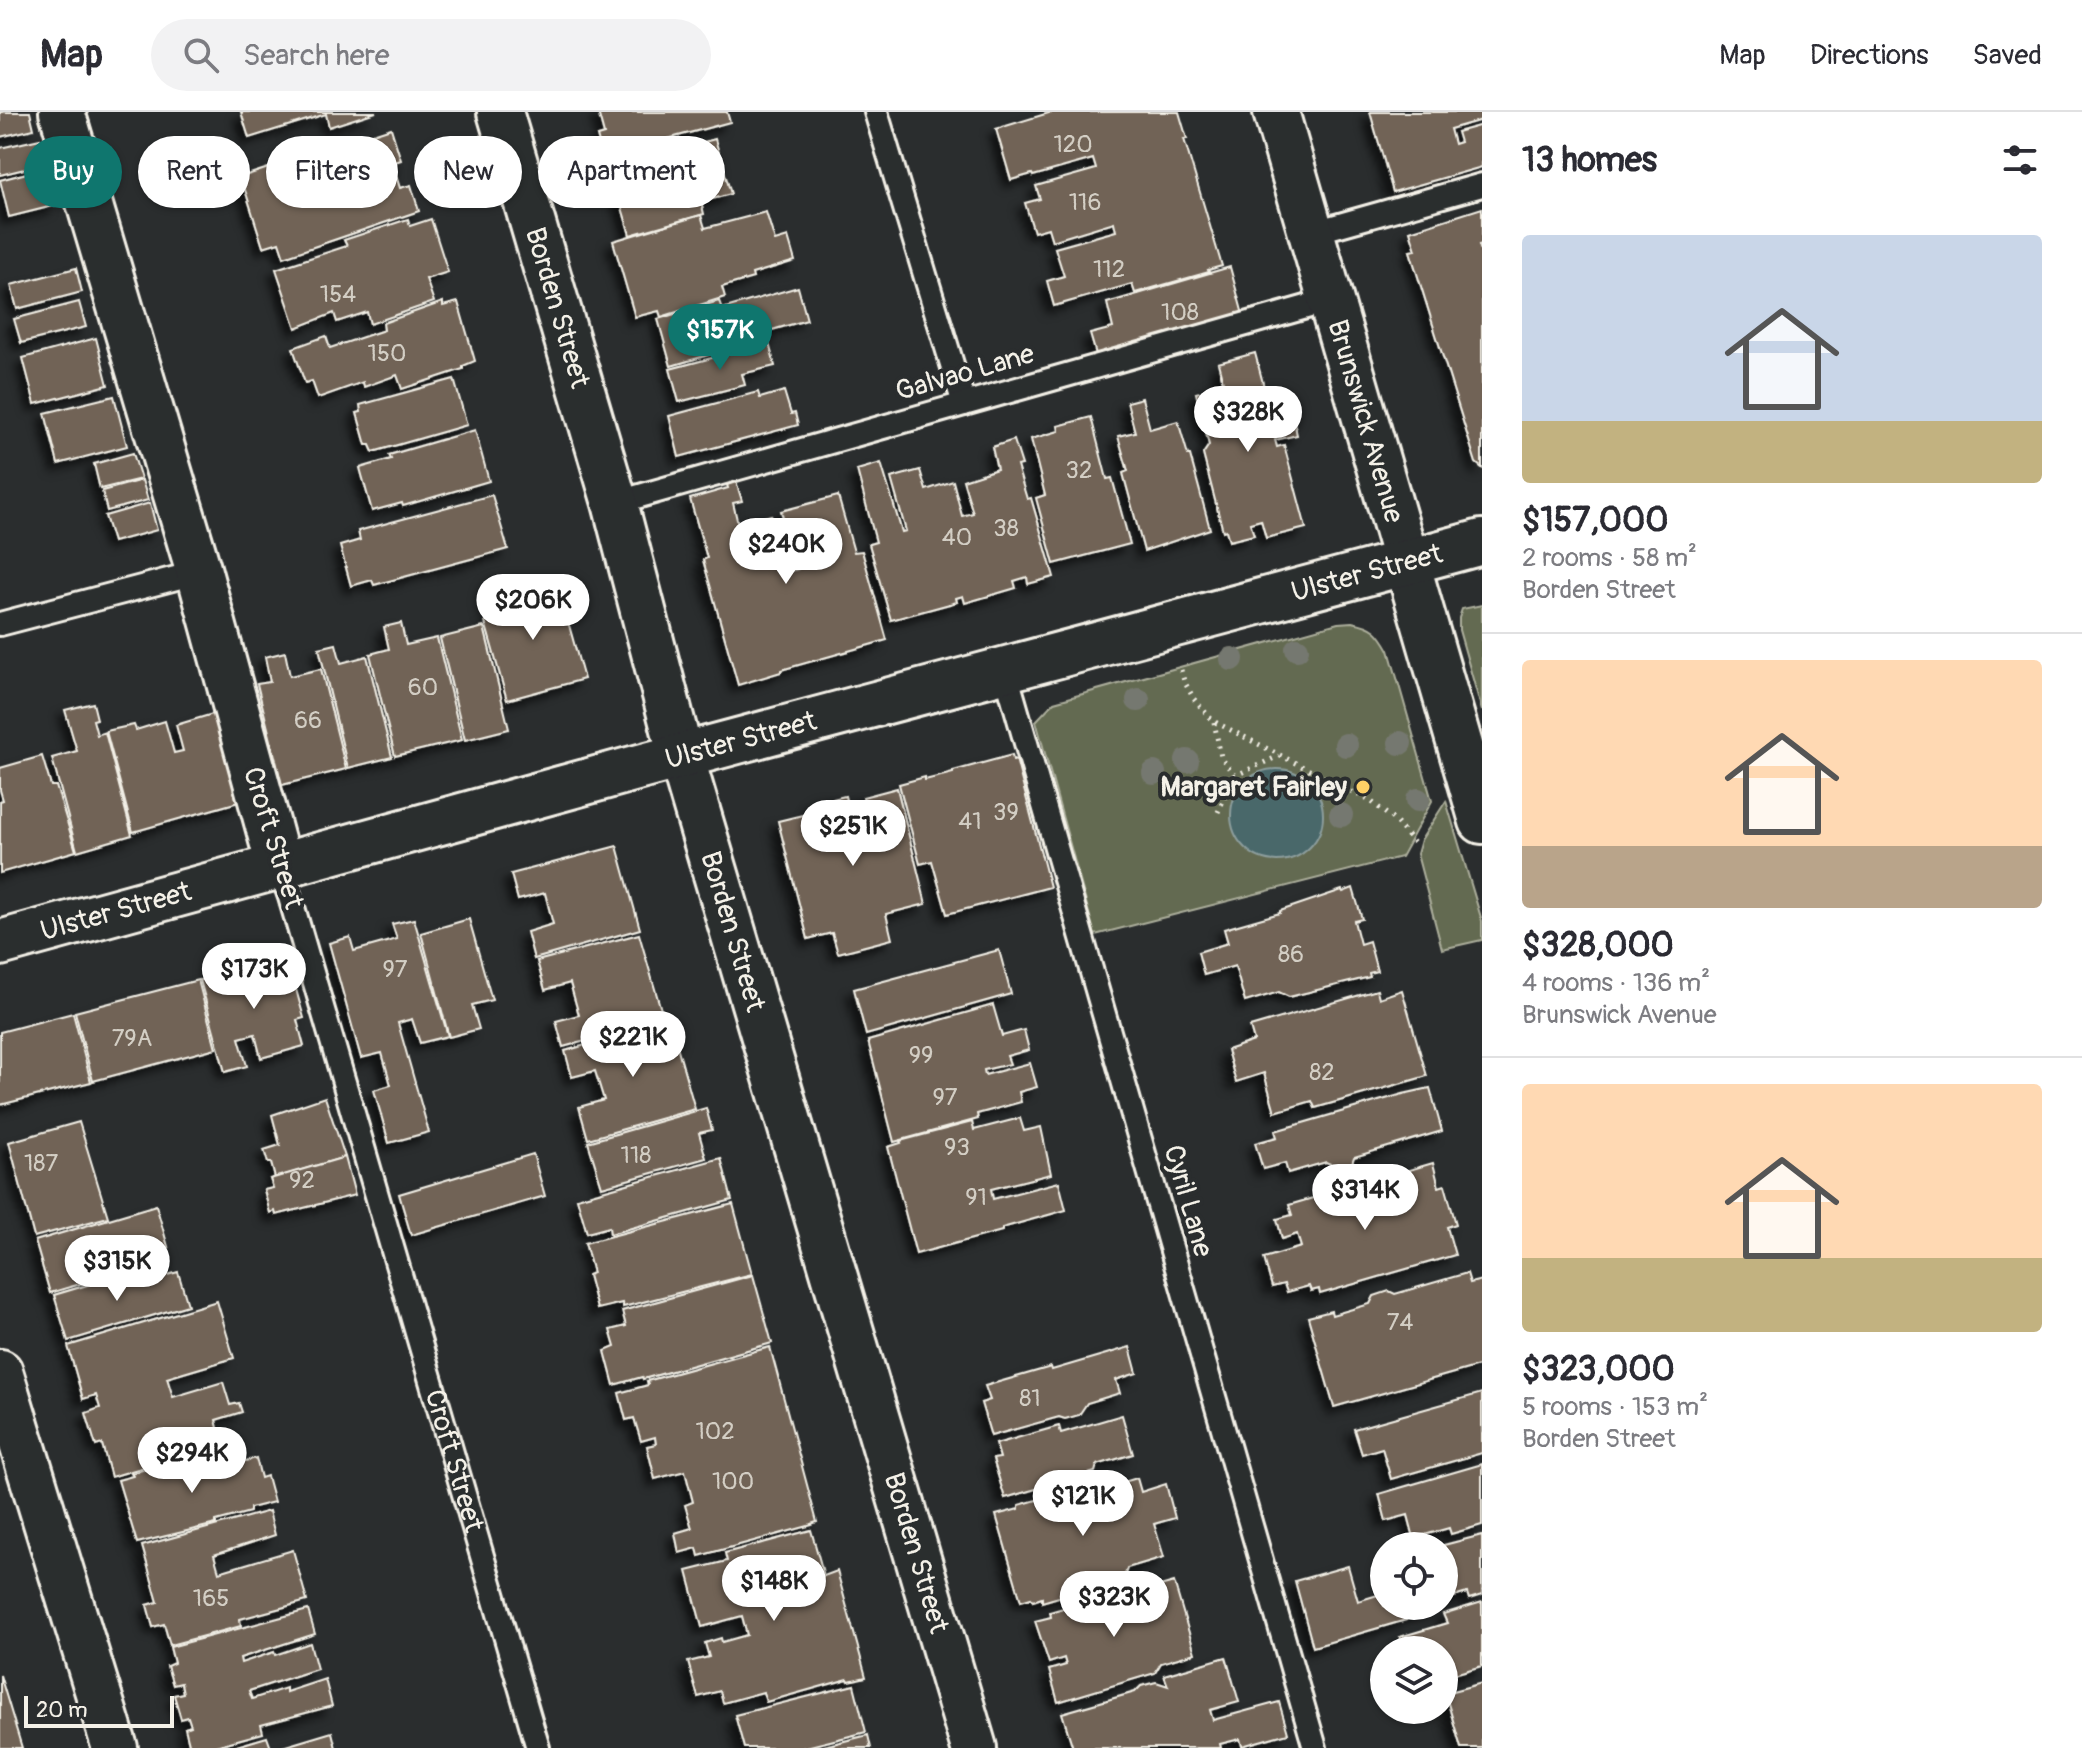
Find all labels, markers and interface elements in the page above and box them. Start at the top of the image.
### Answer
search box [151,19,711,91]
text: Map [40,31,103,79]
icon: search [179,33,223,77]
text: Search here [243,37,390,74]
text: Map [1719,38,1766,73]
text: Directions [1810,38,1929,73]
text: Saved [1973,38,2042,73]
house number: 120 [1053,130,1093,159]
chip: Buy [24,136,122,208]
chip: Rent [138,136,250,208]
chip: Filters [266,136,398,208]
chip: New [414,136,522,208]
chip: Apartment [538,136,725,208]
icon: filters [1998,138,2042,182]
text: 13 homes [1522,139,1657,182]
house number: 116 [1069,188,1101,217]
street label: Borden Street [517,223,598,393]
house number: 112 [1093,255,1125,284]
house number: 154 [320,280,356,309]
icon: home [1710,287,1854,431]
house number: 108 [1161,298,1199,327]
pin: $157K [664,304,776,372]
text: $157K [686,314,754,346]
street label: Brunswick Avenue [1320,316,1412,527]
street label: Galvao Lane [892,336,1039,409]
house number: 150 [368,339,406,368]
pin: $328K [1192,386,1304,454]
text: $328K [1212,396,1284,428]
house number: 32 [1066,456,1092,485]
text: $157,000 [1522,499,1668,542]
house number: 38 [993,514,1019,543]
pin: $240K [730,518,842,586]
house number: 40 [942,523,972,552]
text: $240K [747,528,825,560]
street label: Ulster Street [1287,536,1447,610]
text: 2 rooms · 58 m² [1522,542,1697,574]
pin: $206K [477,574,589,642]
text: Borden Street [1522,574,1676,606]
text: $206K [494,584,572,616]
house number: 60 [408,673,438,702]
street label: Ulster Street [661,703,821,777]
house number: 66 [294,706,322,735]
icon: home [1710,712,1854,856]
street label: Croft Street [235,763,311,914]
place label: Margaret Fairley [1161,770,1347,805]
marker: Margaret Fairley [1354,778,1372,796]
house number: 39 [993,798,1019,827]
pin: $251K [797,800,909,868]
house number: 41 [958,807,982,836]
text: $251K [819,810,887,842]
street label: Borden Street [693,847,773,1016]
street label: Ulster Street [36,874,196,949]
text: $328,000 [1522,924,1674,967]
house number: 86 [1278,940,1304,969]
pin: $173K [198,943,310,1011]
text: $173K [220,953,288,985]
house number: 97 [382,955,408,984]
text: 4 rooms · 136 m² [1522,967,1710,999]
text: Brunswick Avenue [1522,999,1717,1031]
pin: $221K [577,1011,689,1079]
text: $221K [598,1021,668,1053]
house number: 79A [112,1024,152,1053]
house number: 99 [909,1041,933,1070]
house number: 82 [1309,1058,1335,1087]
house number: 97 [932,1083,958,1112]
house number: 93 [944,1133,970,1162]
icon: home [1710,1136,1854,1280]
house number: 118 [621,1141,651,1170]
street label: Cyril Lane [1155,1141,1221,1261]
house number: 187 [24,1149,58,1178]
pin: $314K [1309,1164,1421,1232]
house number: 92 [289,1166,315,1195]
text: $314K [1330,1174,1400,1206]
house number: 91 [965,1183,987,1212]
pin: $315K [61,1235,173,1303]
text: $315K [83,1245,151,1277]
house number: 74 [1387,1308,1413,1337]
text: $323,000 [1522,1348,1675,1391]
house number: 81 [1019,1384,1041,1413]
street label: Croft Street [417,1385,492,1537]
text: 5 rooms · 153 m² [1522,1391,1708,1423]
house number: 102 [695,1417,735,1446]
text: Borden Street [1522,1423,1676,1455]
pin: $294K [136,1427,248,1495]
text: $294K [156,1437,228,1469]
house number: 100 [712,1467,754,1496]
street label: Borden Street [876,1469,957,1638]
pin: $121K [1027,1470,1139,1538]
text: $121K [1051,1480,1115,1512]
map controls [1370,1532,1458,1724]
button: locate [1370,1532,1458,1620]
pin: $148K [718,1555,830,1623]
text: $148K [740,1565,808,1597]
pin: $323K [1058,1571,1170,1639]
text: $323K [1078,1581,1150,1613]
house number: 165 [193,1584,229,1613]
button: layers [1370,1636,1458,1724]
scale bar [24,1692,174,1728]
text: 20 m [36,1696,88,1724]

